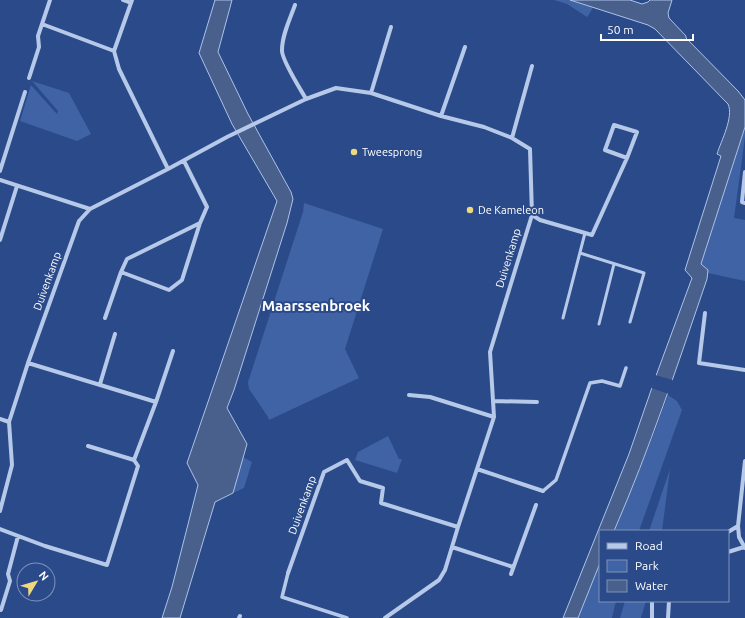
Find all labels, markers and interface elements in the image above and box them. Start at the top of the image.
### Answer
scale bar [601,16,693,42]
text: 50 m [607,23,634,36]
place label: Tweesprong [362,146,422,158]
marker: Tweesprong [349,147,359,157]
place label: De Kameleon [478,204,544,216]
marker: De Kameleon [465,205,475,215]
street label: Duivenkamp [493,227,523,289]
street label: Duivenkamp [31,250,63,312]
district label: Maarssenbroek [262,297,371,314]
street label: Duivenkamp [286,474,318,536]
legend [599,530,729,602]
text: Road [635,539,663,552]
text: Park [635,559,659,572]
north arrow [16,562,56,602]
text: N [37,569,51,583]
text: Water [635,579,668,592]

